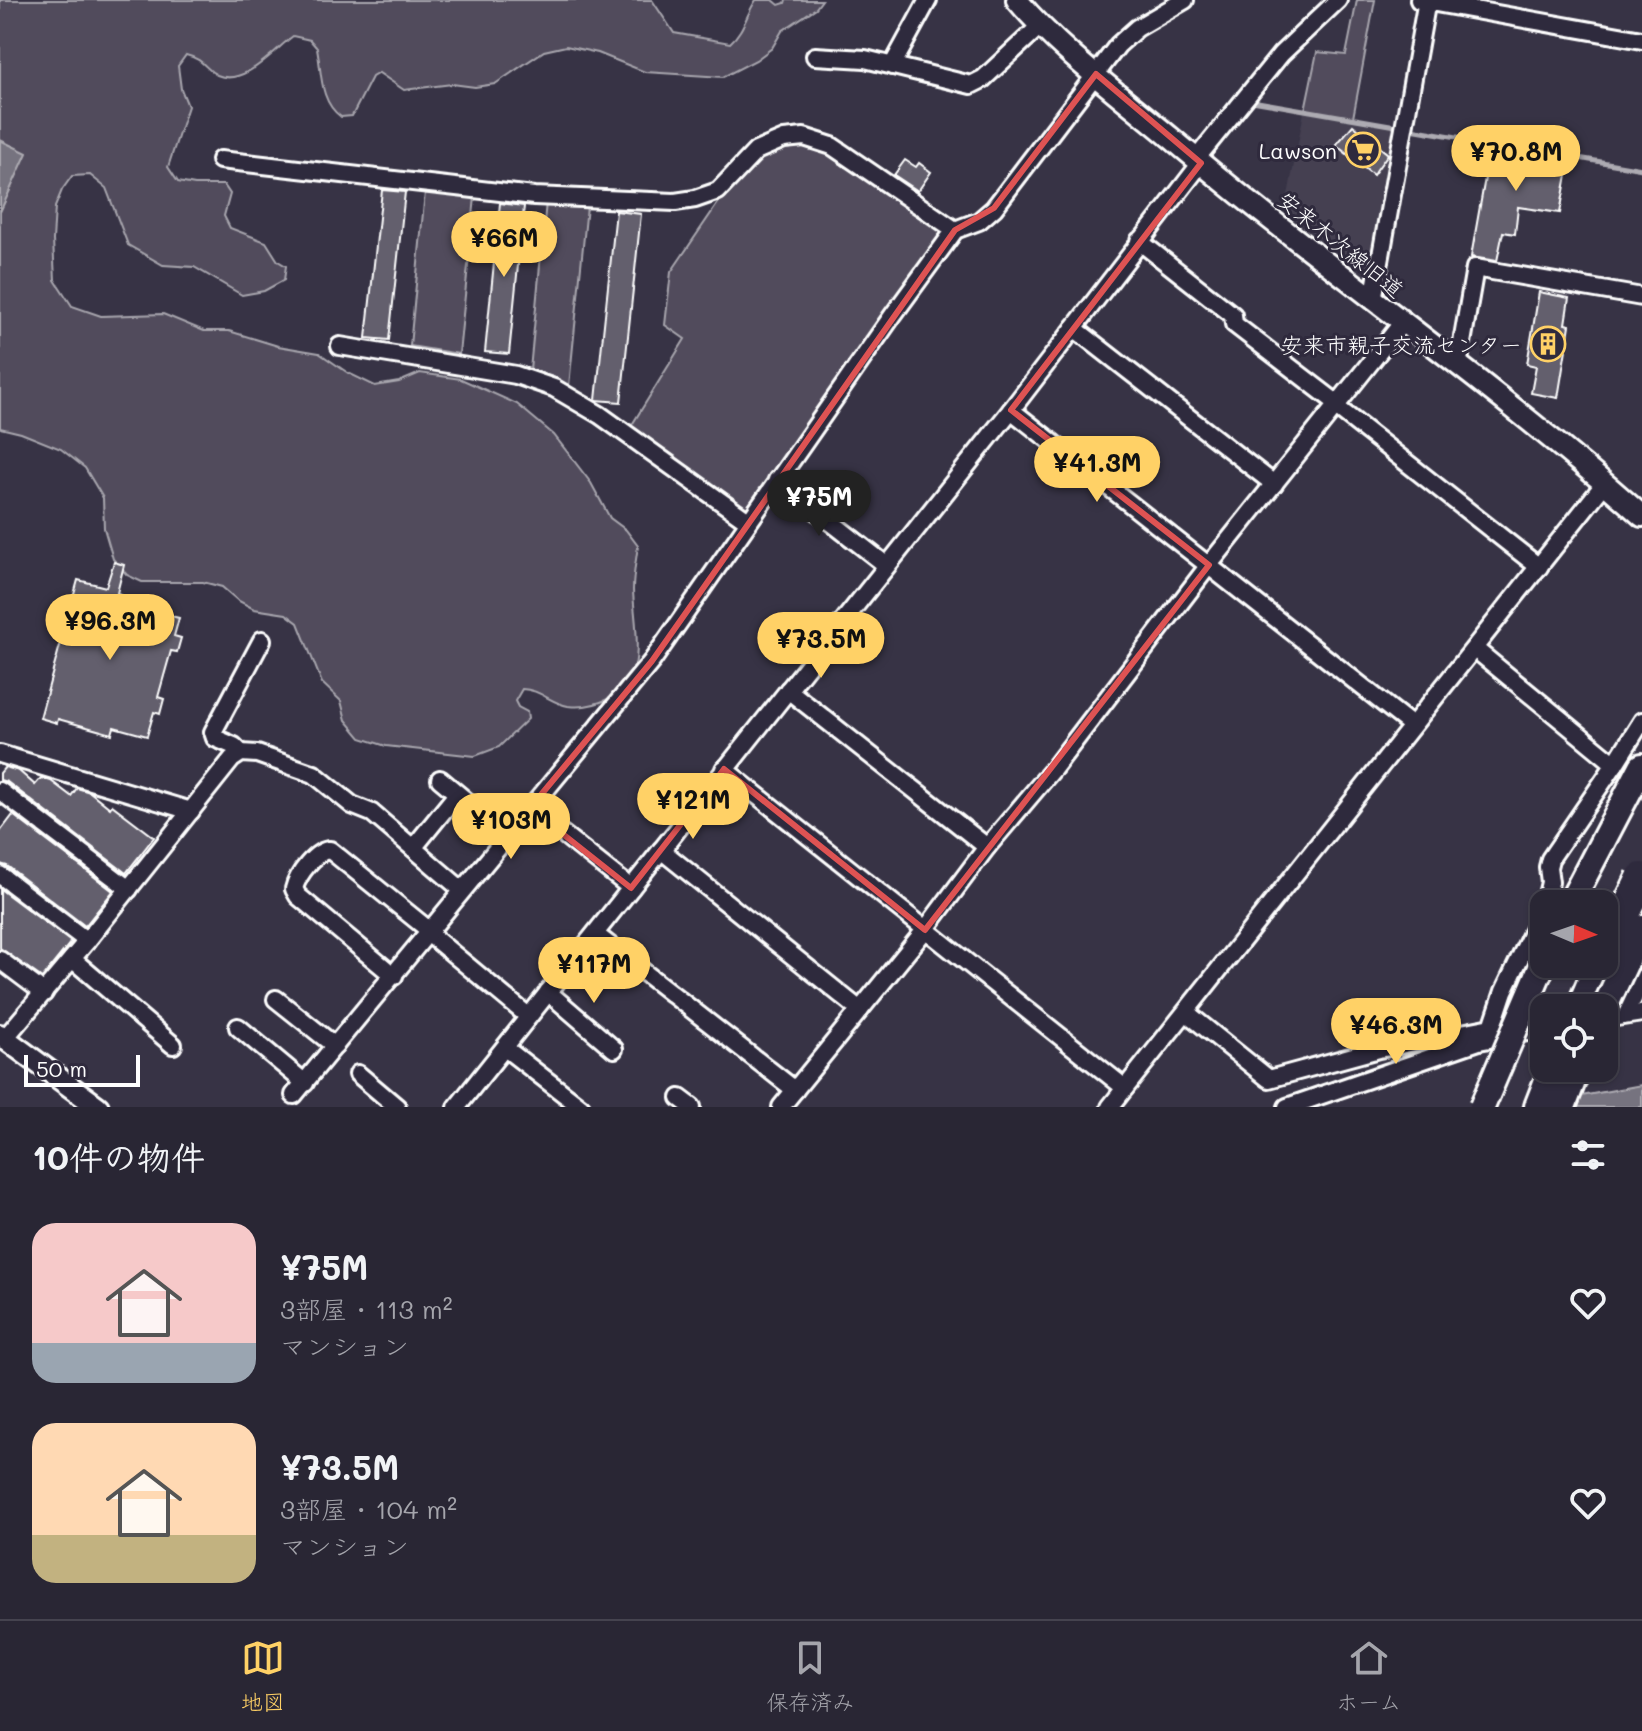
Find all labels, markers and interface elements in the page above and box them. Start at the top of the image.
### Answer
pin: ¥70.8M [1451,125,1581,193]
supermarket icon: Lawson [1344,131,1382,169]
text: ¥70.8M [1469,134,1563,168]
place label: Lawson [1259,136,1337,165]
street label: 安来木次線旧道 [1272,184,1410,304]
pin: ¥66M [457,211,551,279]
text: ¥66M [469,220,539,254]
building icon: 安来市親子交流センター [1529,325,1567,363]
place label: 安来市親子交流センター [1281,330,1522,359]
pin: ¥41.3M [1032,436,1162,504]
text: ¥41.3M [1052,445,1142,479]
pin: ¥75M [772,470,866,538]
text: ¥75M [785,479,853,513]
pin: ¥96.3M [45,594,175,662]
text: ¥96.3M [63,603,157,637]
pin: ¥73.5M [756,612,886,680]
text: ¥73.5M [775,621,867,655]
pin: ¥121M [637,773,749,841]
text: ¥121M [655,782,731,816]
pin: ¥103M [455,793,567,861]
text: ¥103M [470,802,552,836]
north arrow [1530,890,1618,978]
map controls [1530,890,1618,1082]
pin: ¥117M [538,937,650,1005]
text: ¥117M [556,946,632,980]
button: locate [1530,994,1618,1082]
pin: ¥46.3M [1331,998,1461,1066]
text: ¥46.3M [1349,1007,1443,1041]
scale bar [24,1051,140,1087]
text: 50 m [36,1054,87,1083]
icon: filters [1566,1133,1610,1177]
text: 10件の物件 [32,1134,205,1179]
text: ¥75M [280,1244,369,1289]
icon: home [96,1255,192,1351]
icon: heart [1566,1281,1610,1325]
text: 3部屋 · 113 m² [280,1292,453,1326]
text: マンション [280,1329,409,1363]
text: ¥73.5M [280,1444,399,1489]
icon: home [96,1455,192,1551]
icon: heart [1566,1481,1610,1525]
text: 3部屋 · 104 m² [280,1492,457,1526]
text: マンション [280,1529,409,1563]
tab: 地図 [241,1636,285,1716]
tab: 保存済み [766,1636,854,1716]
tab: ホーム [1336,1636,1401,1716]

